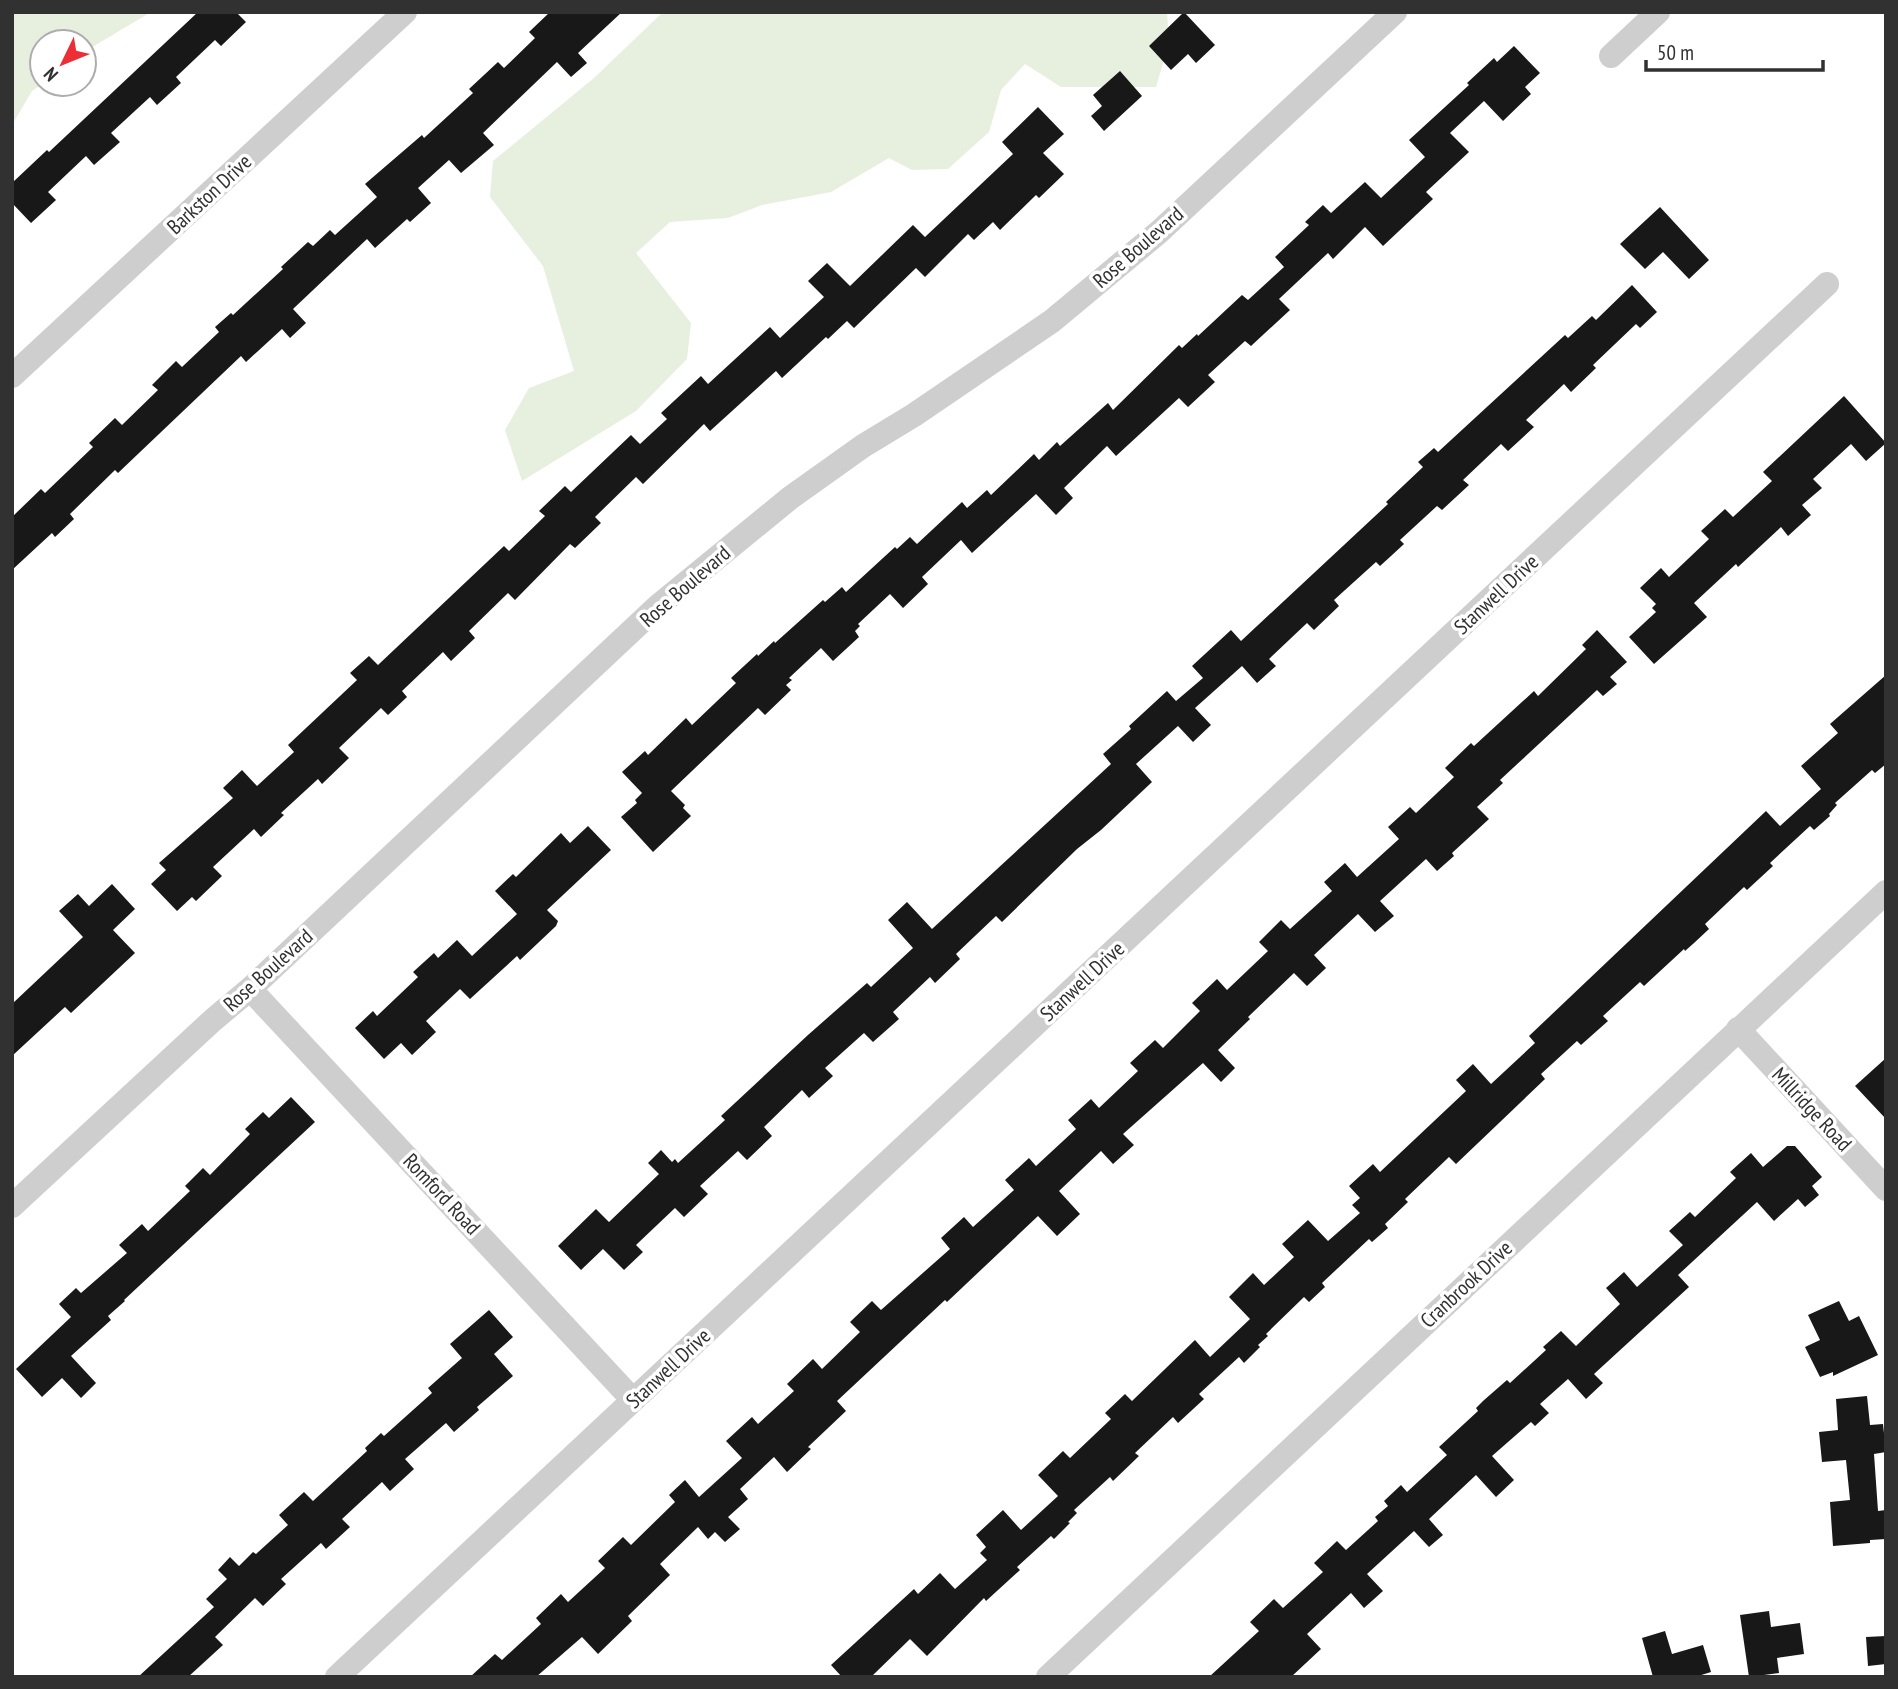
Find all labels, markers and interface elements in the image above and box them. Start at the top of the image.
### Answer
north arrow [28,28,98,98]
scale bar [1646,28,1823,72]
text: 50 m [1657,39,1694,66]
text: N [38,63,63,87]
street label: Barkston Drive [161,148,257,240]
street label: Rose Boulevard [1087,200,1189,294]
street label: Rose Boulevard [634,539,736,633]
street label: Stanwell Drive [1448,548,1544,640]
street label: Rose Boulevard [218,923,318,1017]
street label: Stanwell Drive [1034,935,1130,1027]
street label: Millridge Road [1766,1061,1858,1157]
street label: Romford Road [398,1148,486,1240]
street label: Cranbrook Drive [1414,1235,1518,1333]
street label: Stanwell Drive [620,1322,716,1414]

